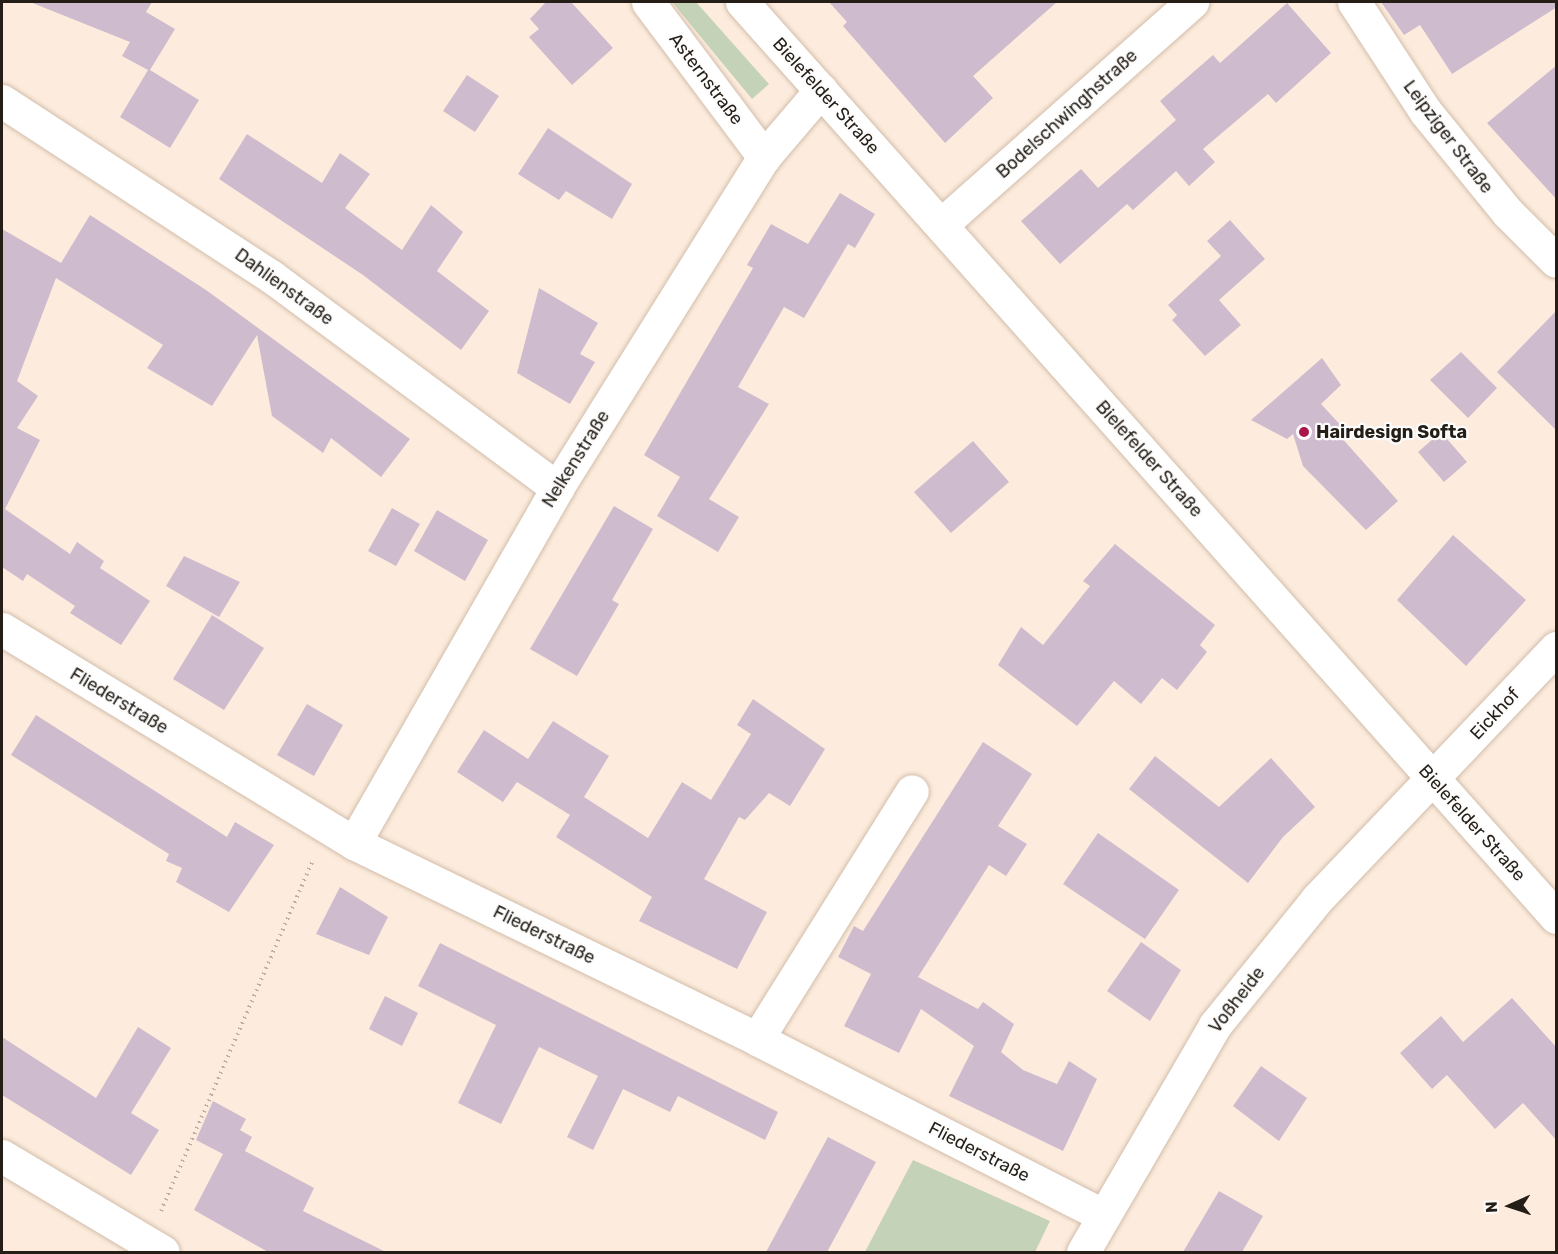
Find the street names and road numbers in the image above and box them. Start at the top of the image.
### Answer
street label: Asternstraße [664,29,748,129]
street label: Bielefelder Straße [768,33,884,159]
street label: Bodelschwinghstraße [992,45,1142,183]
street label: Leipziger Straße [1398,76,1498,198]
street label: Dahlienstraße [231,244,337,330]
street label: Bielefelder Straße [1091,396,1207,522]
street label: Nelkenstraße [538,407,614,511]
street label: Fliederstraße [66,663,172,739]
street label: Eickhof [1466,684,1524,744]
street label: Bielefelder Straße [1414,760,1530,886]
street label: Fliederstraße [490,901,598,969]
street label: Voßheide [1204,963,1270,1037]
street label: Fliederstraße [925,1117,1033,1187]

